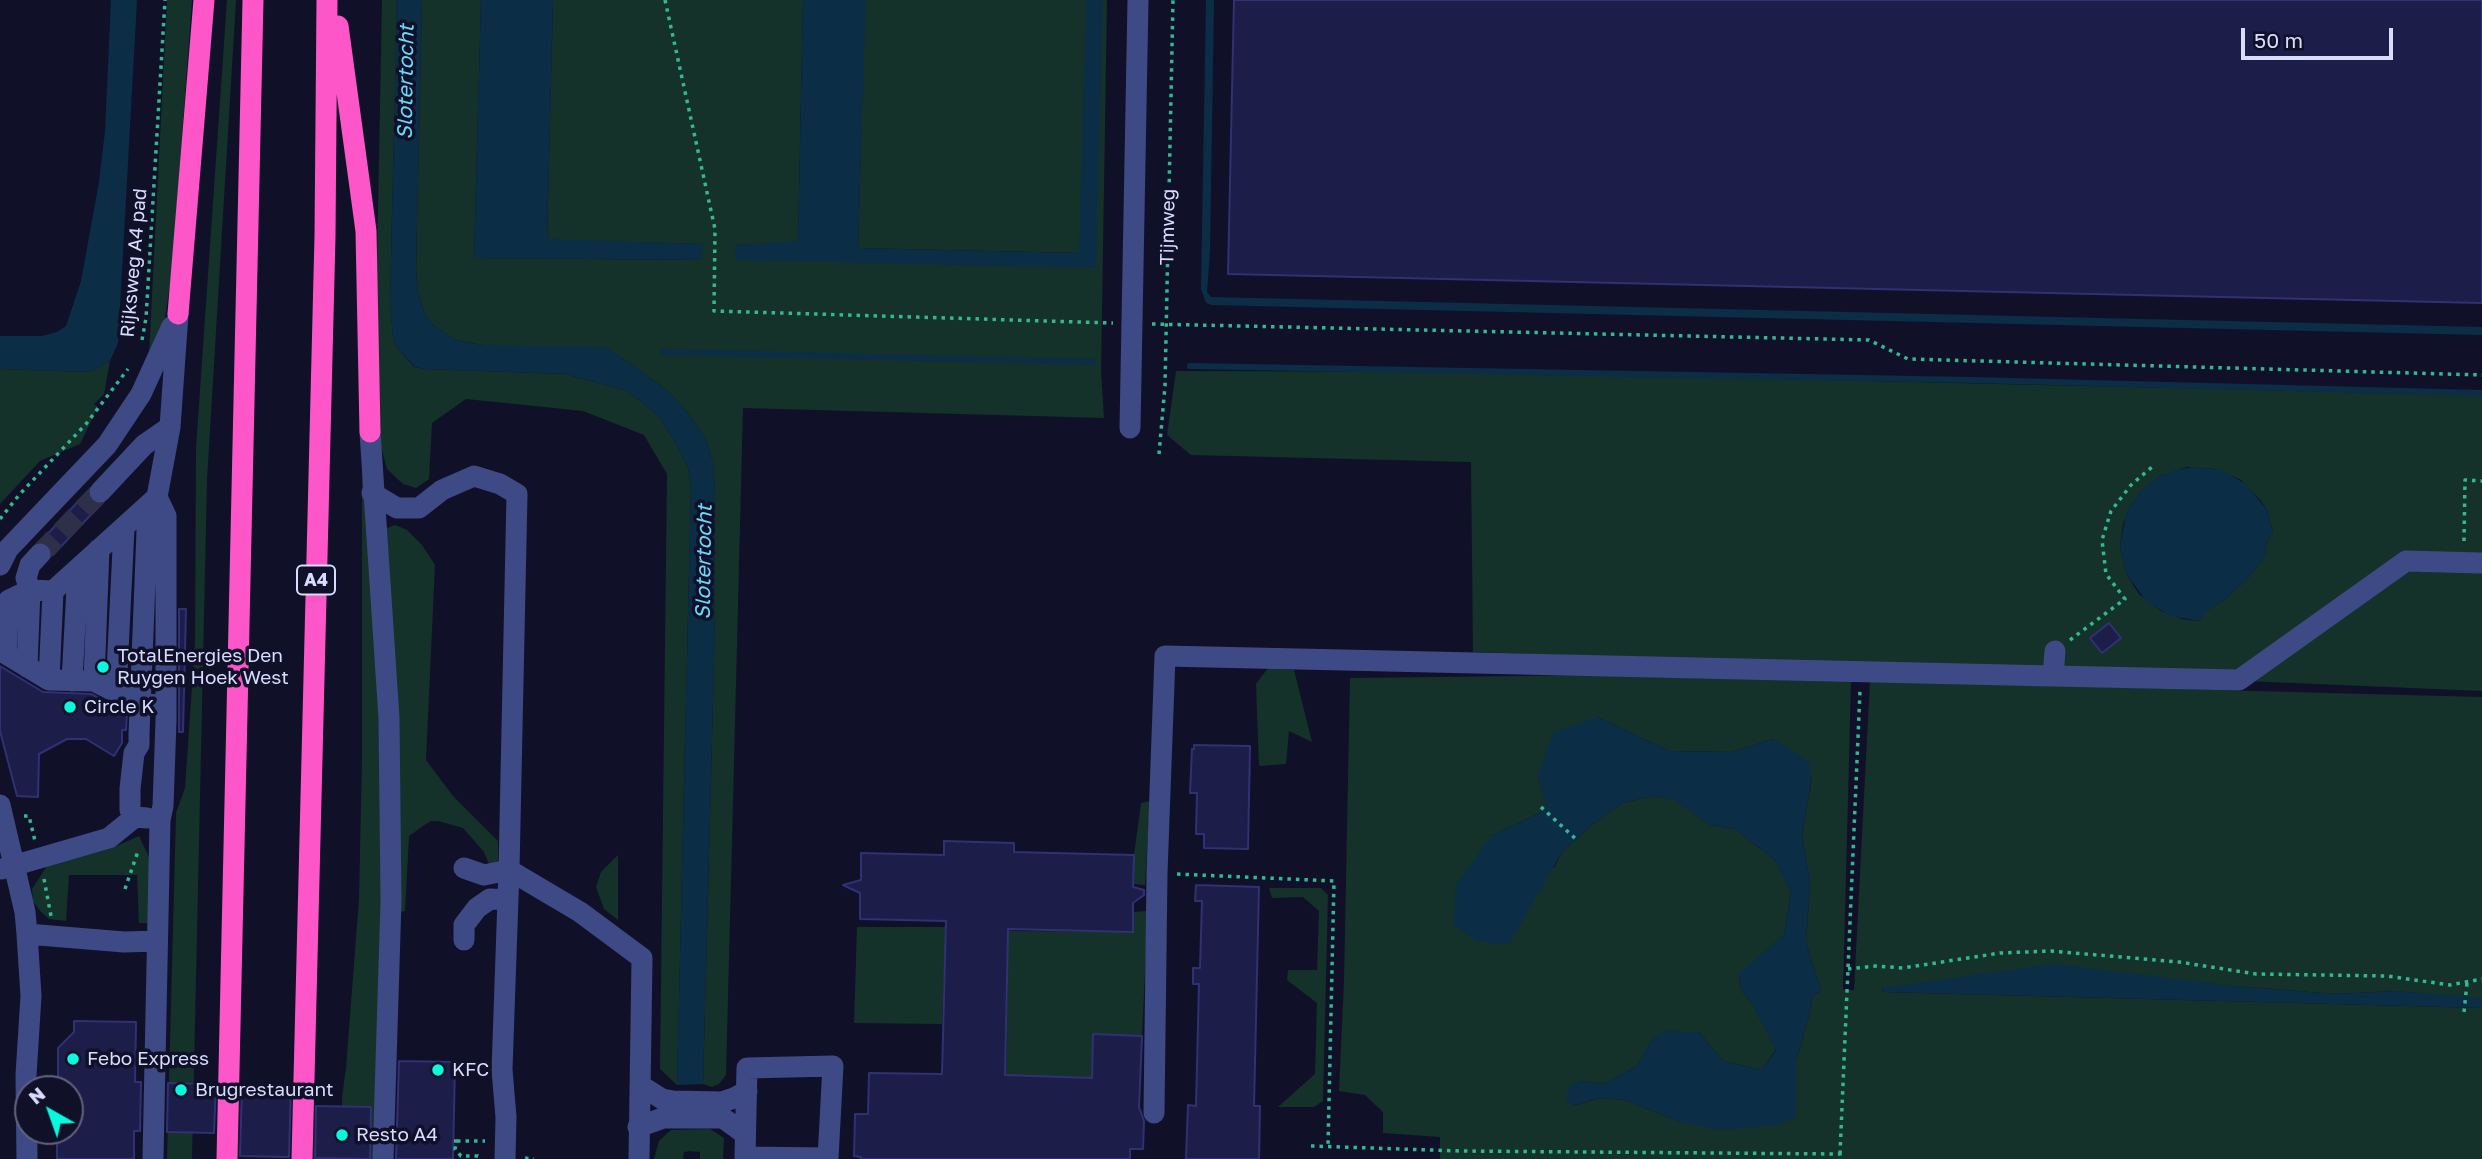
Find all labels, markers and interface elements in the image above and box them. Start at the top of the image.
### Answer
scale bar [2244,14,2396,58]
water label: Slotertocht [392,24,420,140]
text: 50 m [2254,27,2303,53]
street label: Rijksweg A4 pad [116,187,152,339]
street label: Tijmweg [1156,189,1180,265]
water label: Slotertocht [690,504,718,620]
road number: A4 [297,566,335,594]
place label: TotalEnergies Den Ruygen Hoek West [117,645,289,689]
marker: TotalEnergies Den Ruygen Hoek West [95,659,111,675]
place label: Circle K [84,696,154,718]
marker: Circle K [62,699,78,715]
place label: Febo Express [87,1048,209,1070]
marker: Febo Express [65,1051,81,1067]
place label: KFC [452,1059,489,1081]
marker: KFC [430,1062,446,1078]
north arrow [14,1075,84,1145]
place label: Brugrestaurant [195,1079,334,1101]
text: N [24,1082,49,1109]
marker: Brugrestaurant [173,1082,189,1098]
place label: Resto A4 [356,1124,438,1146]
marker: Resto A4 [334,1127,350,1143]

